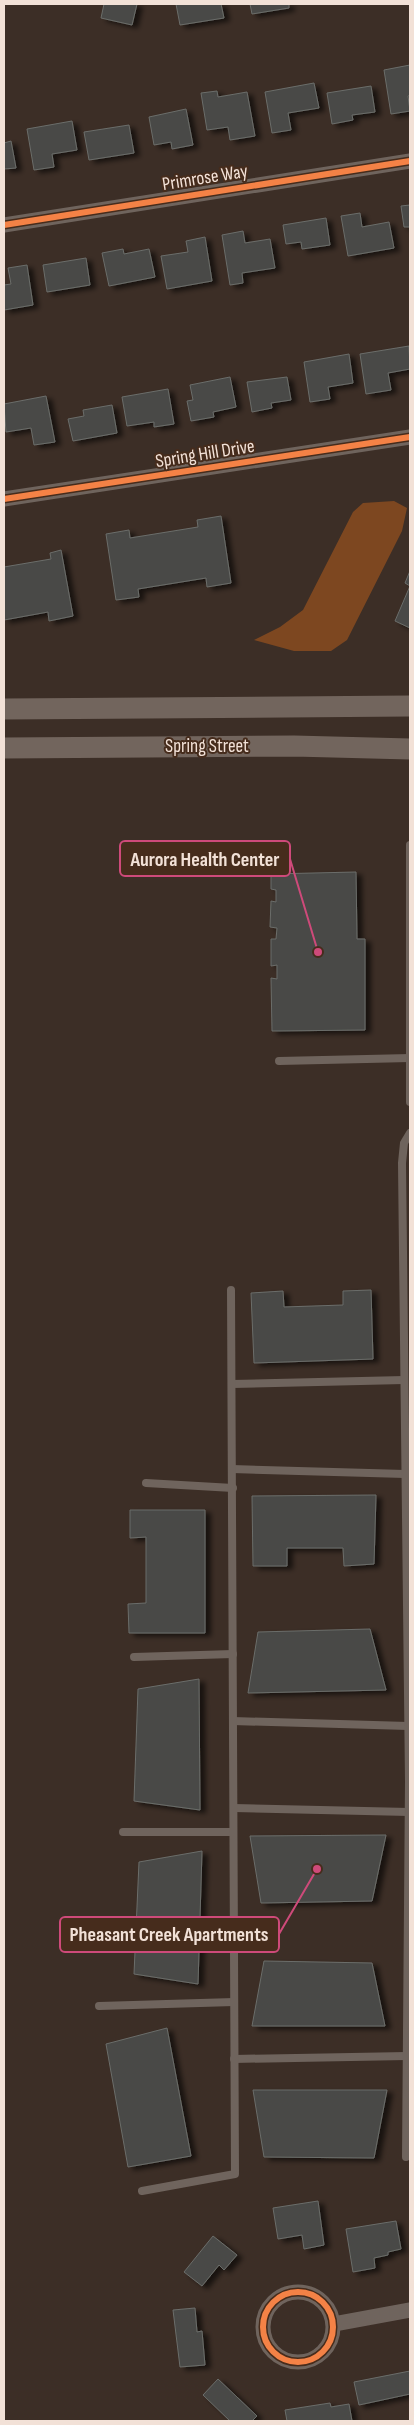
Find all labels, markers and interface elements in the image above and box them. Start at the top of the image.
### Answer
street label: Primrose Way [161,160,250,196]
street label: Spring Hill Drive [154,435,256,473]
street label: Spring Street [165,735,249,758]
callout: Aurora Health Center [120,841,290,876]
text: Aurora Health Center [129,848,280,872]
callout: Pheasant Creek Apartments [60,1917,279,1952]
text: Pheasant Creek Apartments [70,1923,269,1947]

